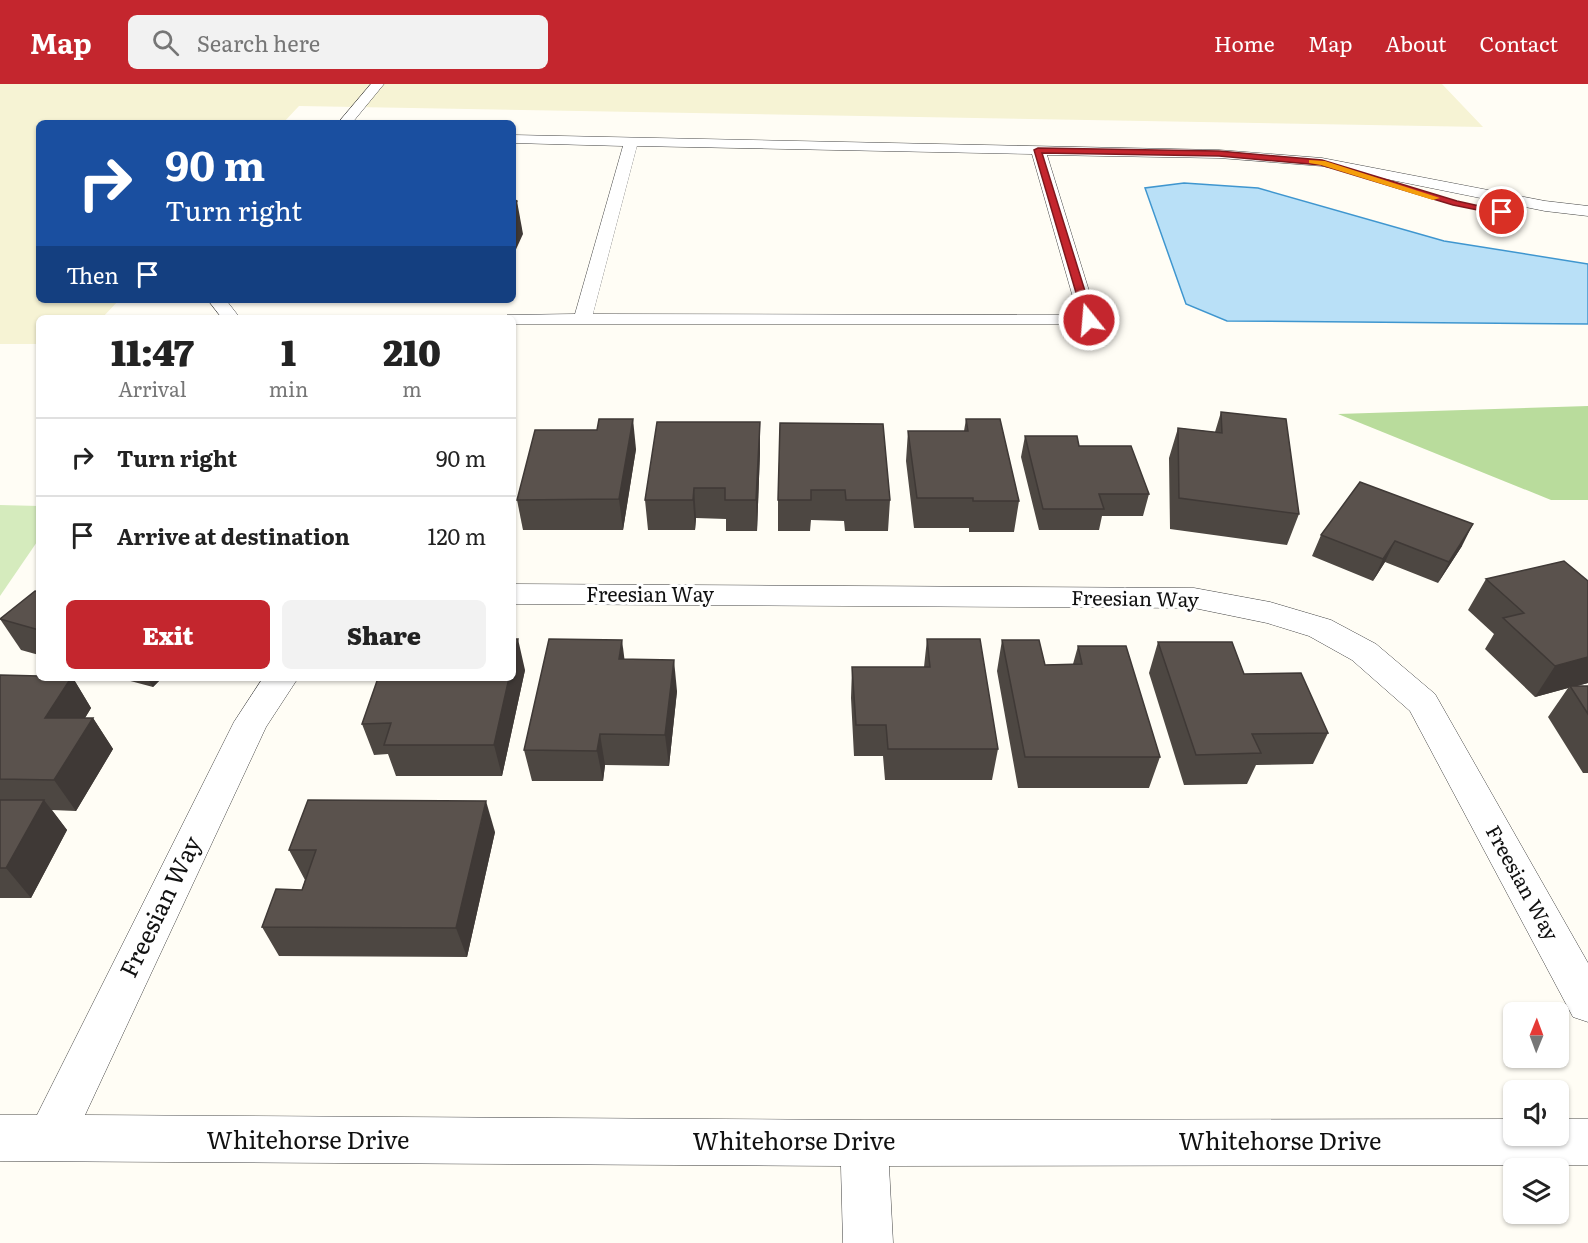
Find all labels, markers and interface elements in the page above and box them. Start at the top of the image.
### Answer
search box [128,15,548,69]
text: Map [30,21,92,63]
icon: search [149,26,182,59]
text: Search here [197,26,320,59]
text: Home [1214,27,1275,58]
text: Map [1308,27,1352,58]
text: About [1385,27,1447,58]
text: Contact [1480,27,1558,58]
text: 90 m [165,132,265,194]
icon: right [66,144,144,222]
pin [1476,186,1527,237]
text: Turn right [165,189,302,229]
icon: arrive [1485,195,1518,228]
text: Then [66,258,119,291]
icon: arrive [131,258,164,291]
position arrow [1057,288,1121,352]
text: 11:47 [111,324,194,377]
text: 1 [281,324,296,377]
text: 210 [383,324,441,377]
text: Arrival [118,373,187,403]
text: min [269,373,308,403]
text: m [402,373,422,403]
icon: right [66,441,99,474]
text: Turn right [117,441,237,474]
text: 90 m [436,441,486,474]
icon: arrive [66,519,99,552]
text: Arrive at destination [117,519,350,552]
text: 120 m [427,519,486,552]
street label: Freesian Way [586,578,714,608]
street label: Freesian Way [1071,581,1200,613]
button: Exit [66,600,270,669]
button: Share [282,600,486,669]
street label: Freesian Way [1480,819,1568,946]
street label: Freesian Way [109,829,208,983]
north arrow [1503,1002,1569,1068]
map controls [1503,1002,1569,1224]
button: sound [1503,1080,1569,1146]
street label: Whitehorse Drive [206,1121,410,1156]
street label: Whitehorse Drive [692,1122,896,1157]
street label: Whitehorse Drive [1178,1122,1382,1157]
button: layers [1503,1158,1569,1224]

